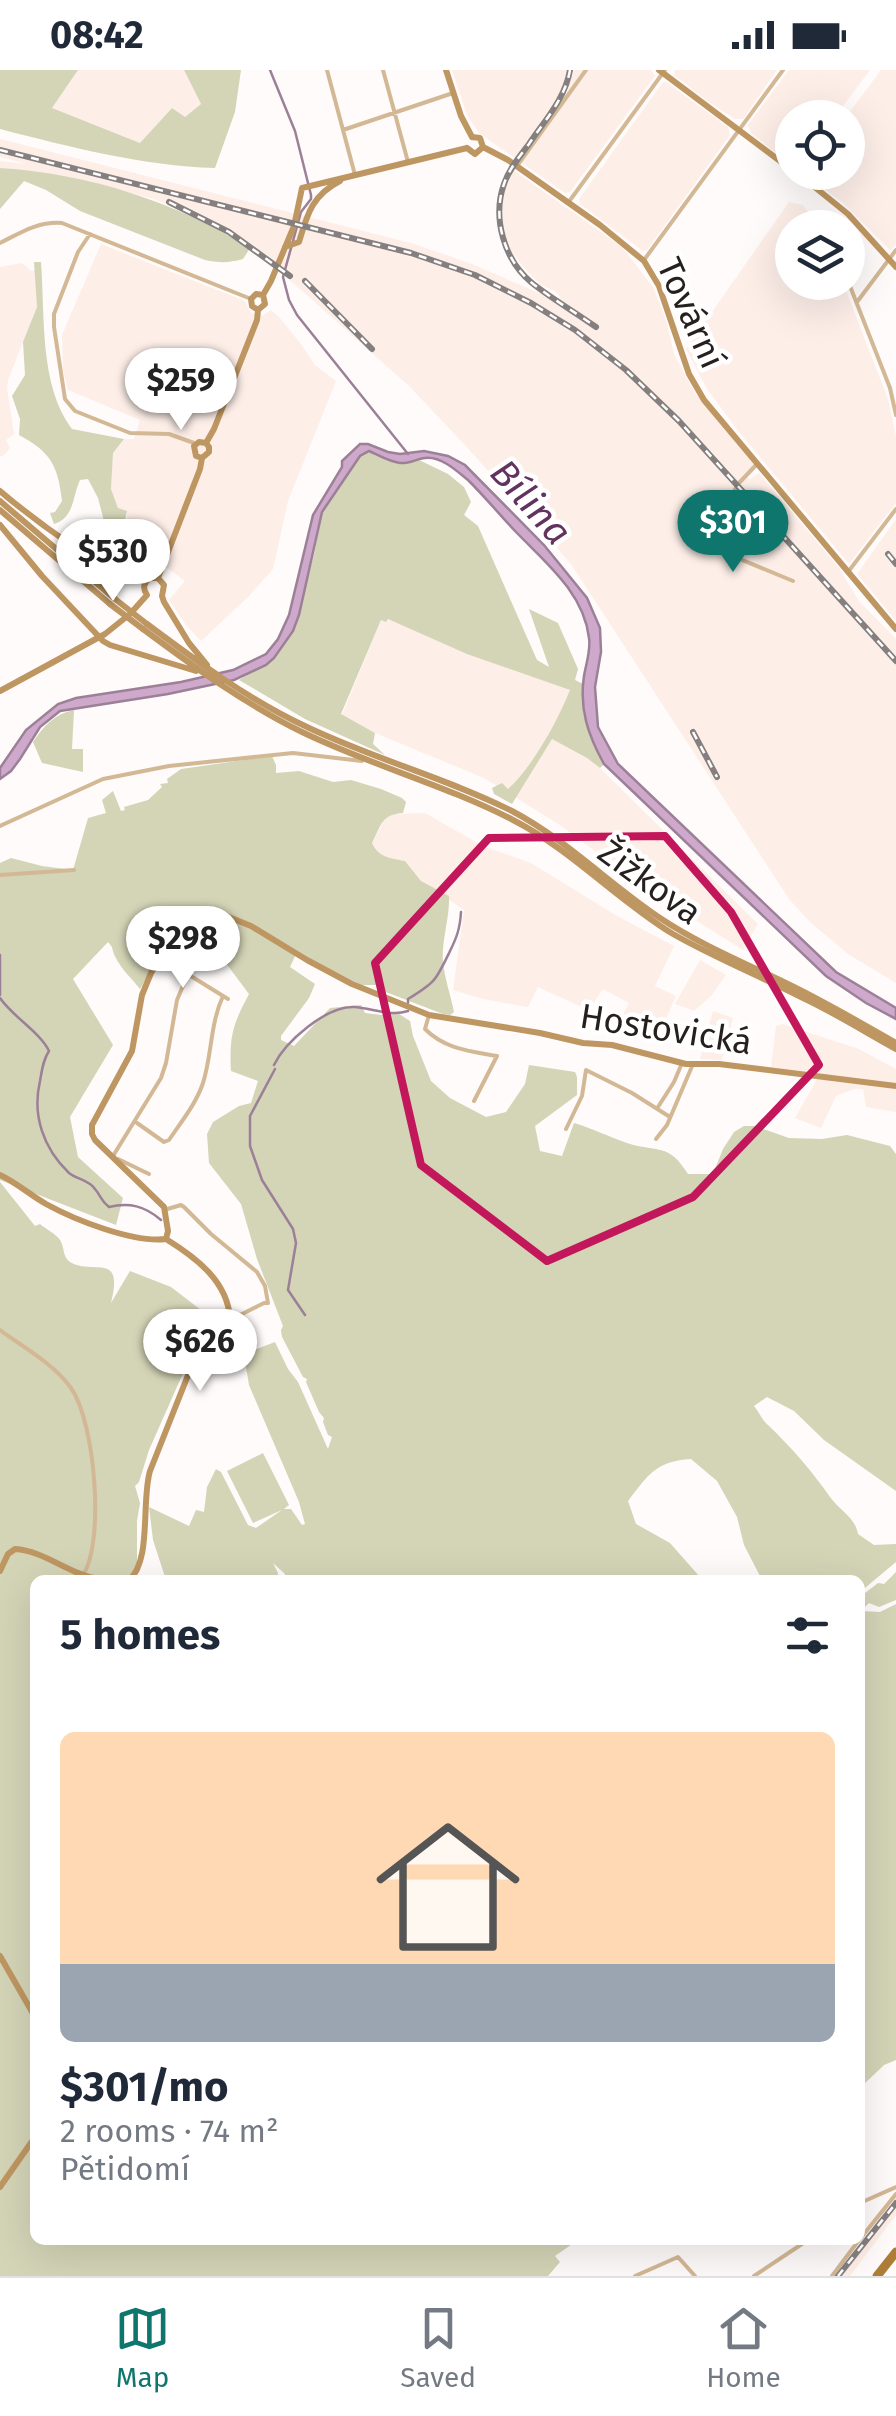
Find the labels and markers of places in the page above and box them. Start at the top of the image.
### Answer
pin: $259 [122,348,240,433]
pin: $301 [674,490,792,575]
pin: $530 [54,519,172,604]
pin: $298 [124,906,242,991]
pin: $626 [141,1309,259,1394]

